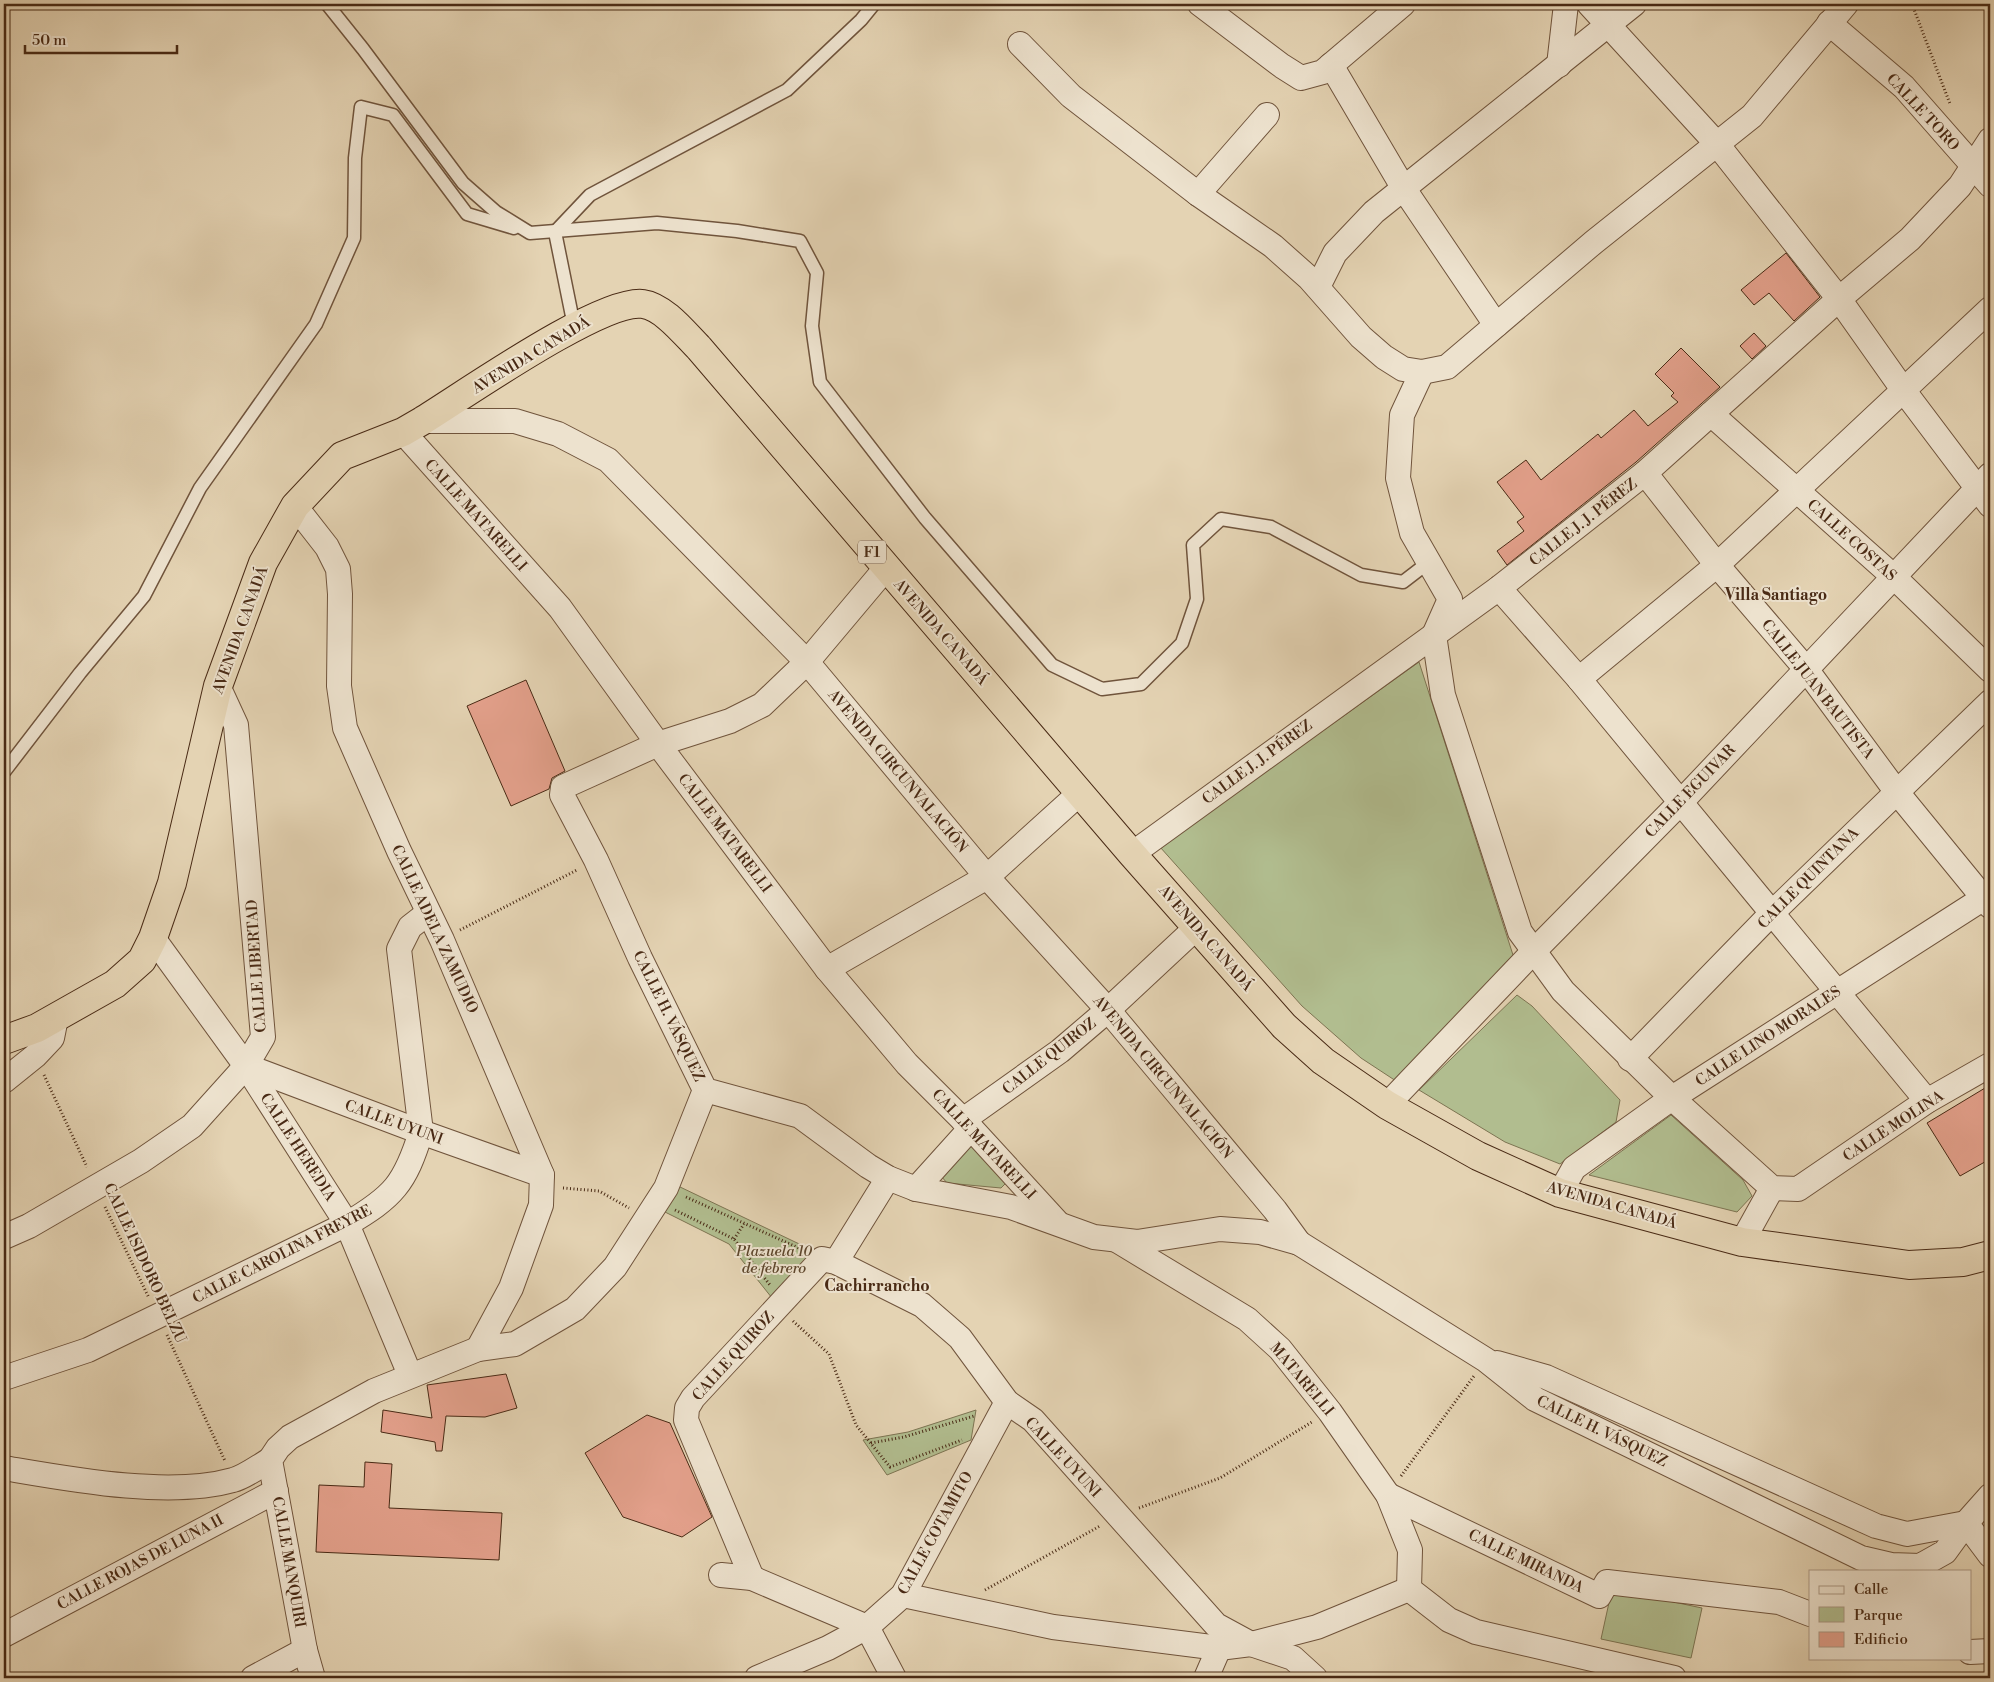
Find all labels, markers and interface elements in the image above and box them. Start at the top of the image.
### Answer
scale bar [25,22,178,54]
text: 50 m [32,31,66,50]
street label: CALLE TORO [1882,70,1963,155]
street label: AVENIDA CANADÁ [467,311,594,399]
street label: CALLE MATARELLI [420,455,531,576]
street label: CALLE J. J. PÉREZ [1525,473,1641,570]
street label: CALLE COSTAS [1803,495,1900,586]
road number: F1 [858,540,886,564]
street label: AVENIDA CANADÁ [207,563,273,697]
street label: AVENIDA CANADÁ [889,574,993,690]
district label: Villa Santiago [1724,585,1827,605]
street label: CALLE JUAN BAUTISTA [1757,616,1879,764]
street label: AVENIDA CIRCUNVALACIÓN [823,684,972,857]
street label: CALLE J. J. PÉREZ [1198,715,1316,809]
street label: CALLE EGUIVAR [1641,740,1740,842]
street label: CALLE MATARELLI [674,770,776,897]
street label: CALLE QUINTANA [1754,823,1863,933]
street label: CALLE ADELA ZAMUDIO [387,842,482,1017]
street label: AVENIDA CANADÁ [1154,880,1258,996]
street label: CALLE LIBERTAD [242,899,271,1033]
street label: CALLE H. VÁSQUEZ [629,947,709,1085]
street label: CALLE LINO MORALES [1692,982,1845,1091]
street label: AVENIDA CIRCUNVALACIÓN [1088,990,1237,1163]
street label: CALLE QUIROZ [999,1014,1100,1099]
street label: CALLE MATARELLI [927,1085,1040,1204]
street label: CALLE MOLINA [1839,1086,1948,1166]
street label: CALLE HEREDIA [256,1090,340,1205]
street label: CALLE UYUNI [342,1096,446,1149]
street label: AVENIDA CANADÁ [1544,1177,1680,1233]
street label: CALLE ISIDORO BELZU [99,1180,190,1346]
street label: CALLE CAROLINA FREYRE [189,1201,375,1308]
park label: Plazuela 10 de febrero [735,1242,813,1278]
district label: Cachirrancho [824,1276,930,1296]
street label: CALLE QUIROZ [688,1308,779,1405]
street label: MATARELLI [1265,1339,1338,1420]
street label: CALLE H. VÁSQUEZ [1533,1391,1671,1471]
street label: CALLE UYUNI [1021,1413,1105,1502]
street label: CALLE COTAMITO [894,1468,977,1598]
street label: CALLE MANQUIRI [268,1495,309,1629]
street label: CALLE ROJAS DE LUNA II [54,1510,227,1614]
street label: CALLE MIRANDA [1465,1525,1587,1598]
legend [1809,1570,1972,1660]
text: Calle [1854,1580,1888,1599]
text: Parque [1854,1606,1903,1625]
text: Edificio [1854,1630,1908,1649]

